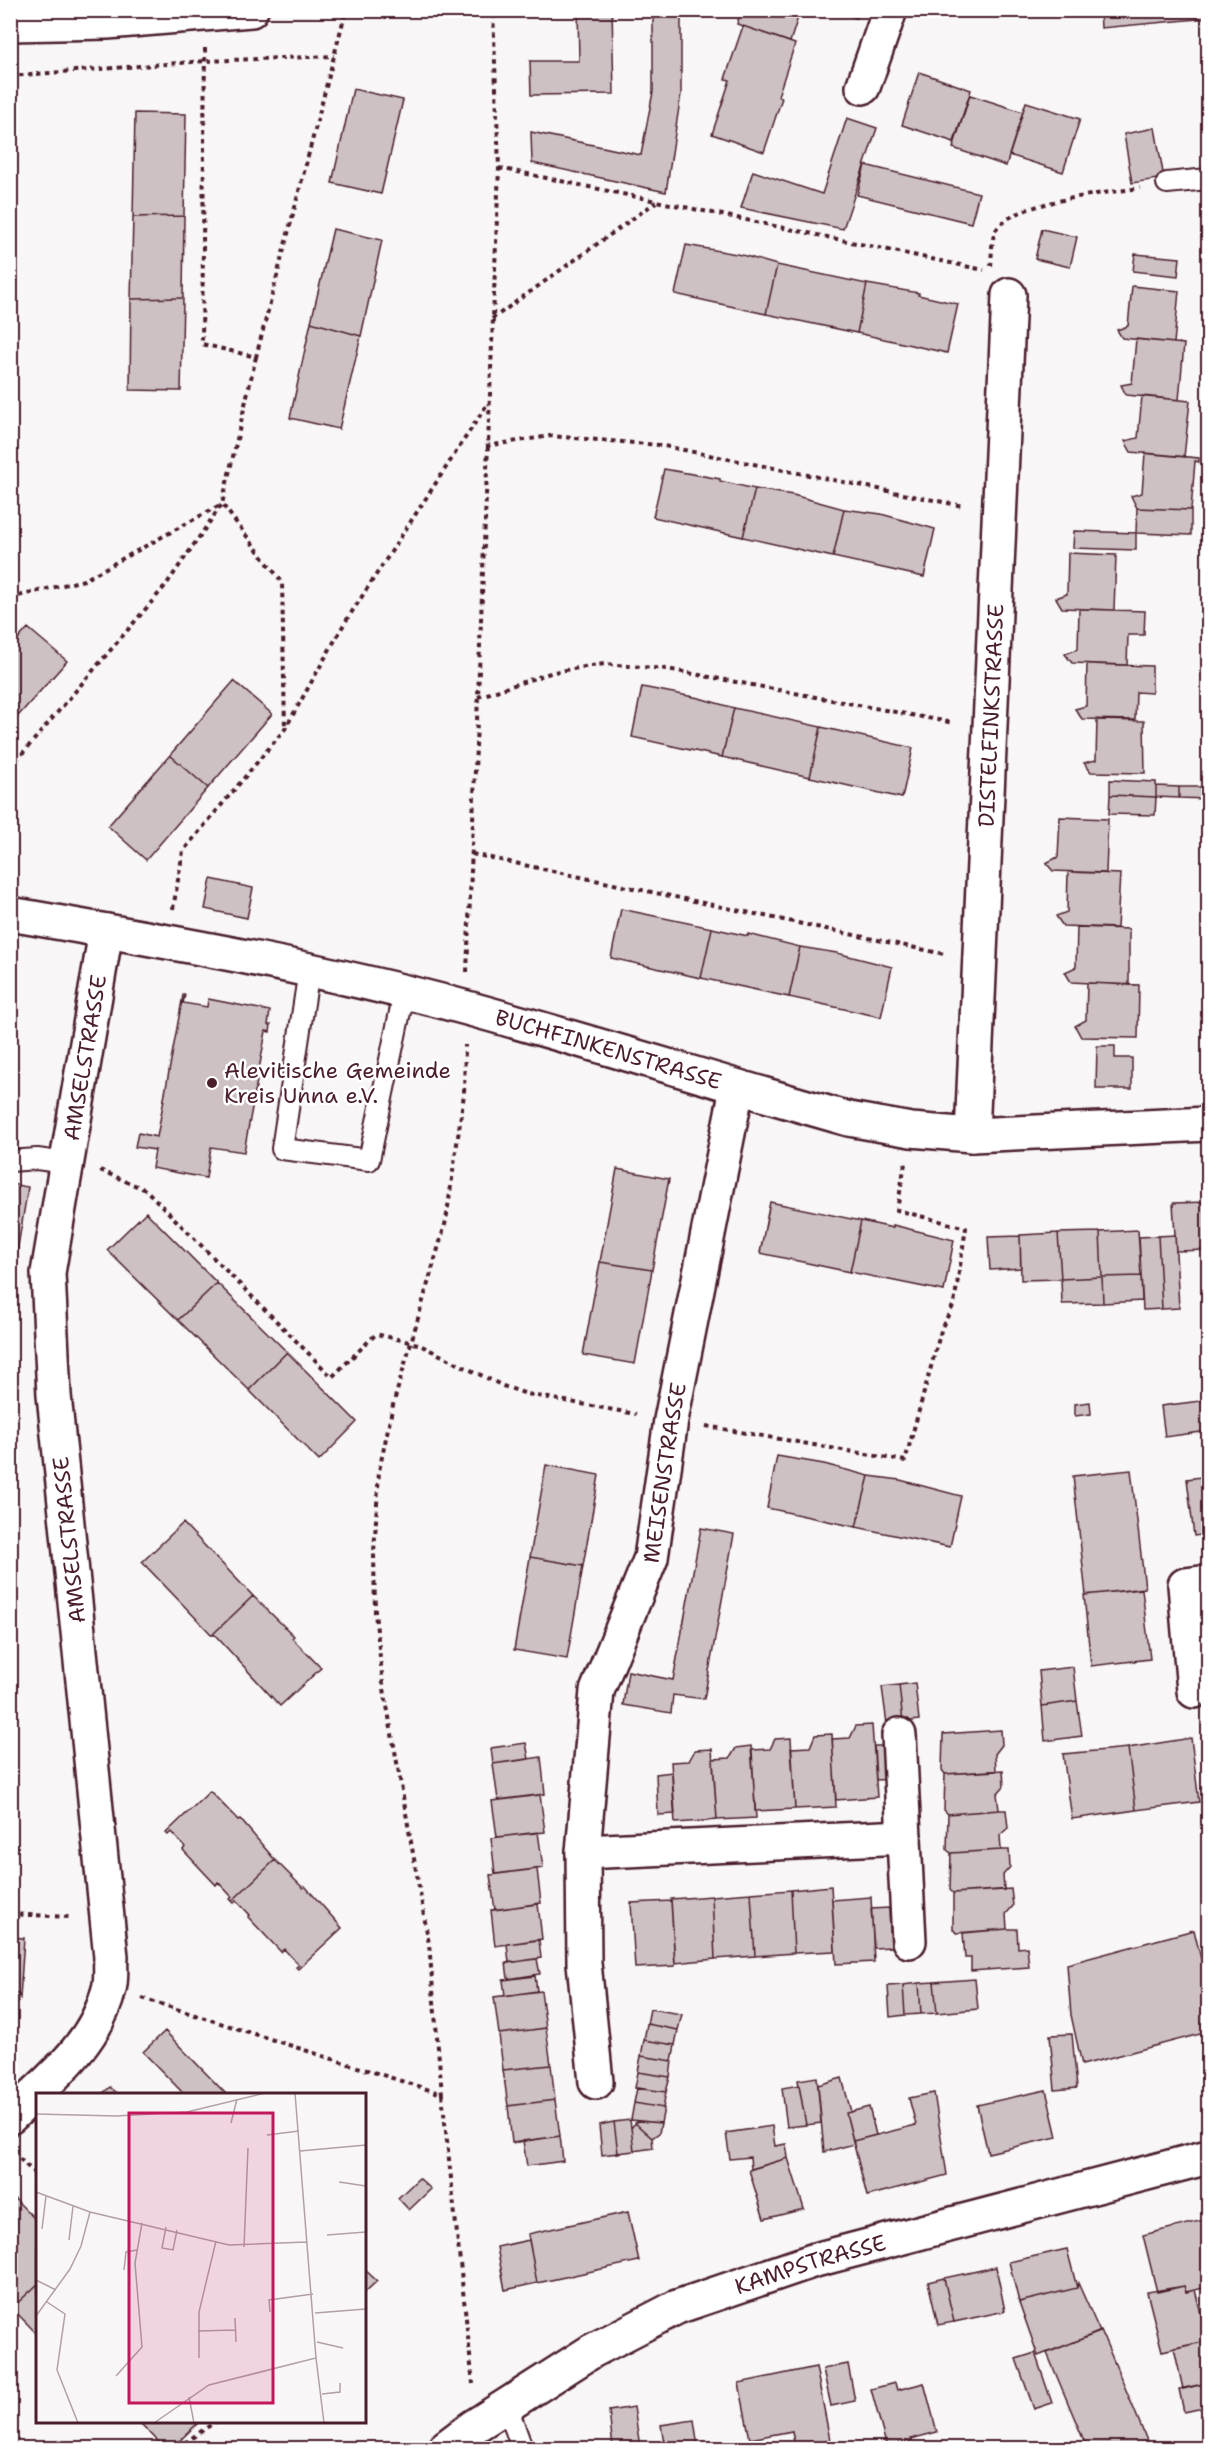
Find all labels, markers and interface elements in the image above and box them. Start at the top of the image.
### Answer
street label: DISTELFINKSTRASSE [971,603,1010,828]
street label: AMSELSTRASSE [56,973,113,1143]
street label: BUCHFINKENSTRASSE [492,1002,725,1096]
place label: Alevitische Gemeinde Kreis Unna e.V. [224,1056,451,1110]
marker: Alevitische Gemeinde Kreis Unna e.V. [205,1076,219,1090]
street label: MEISENSTRASSE [636,1380,693,1565]
street label: AMSELSTRASSE [46,1455,92,1625]
inset map [36,2093,366,2423]
street label: KAMPSTRASSE [731,2228,889,2301]

